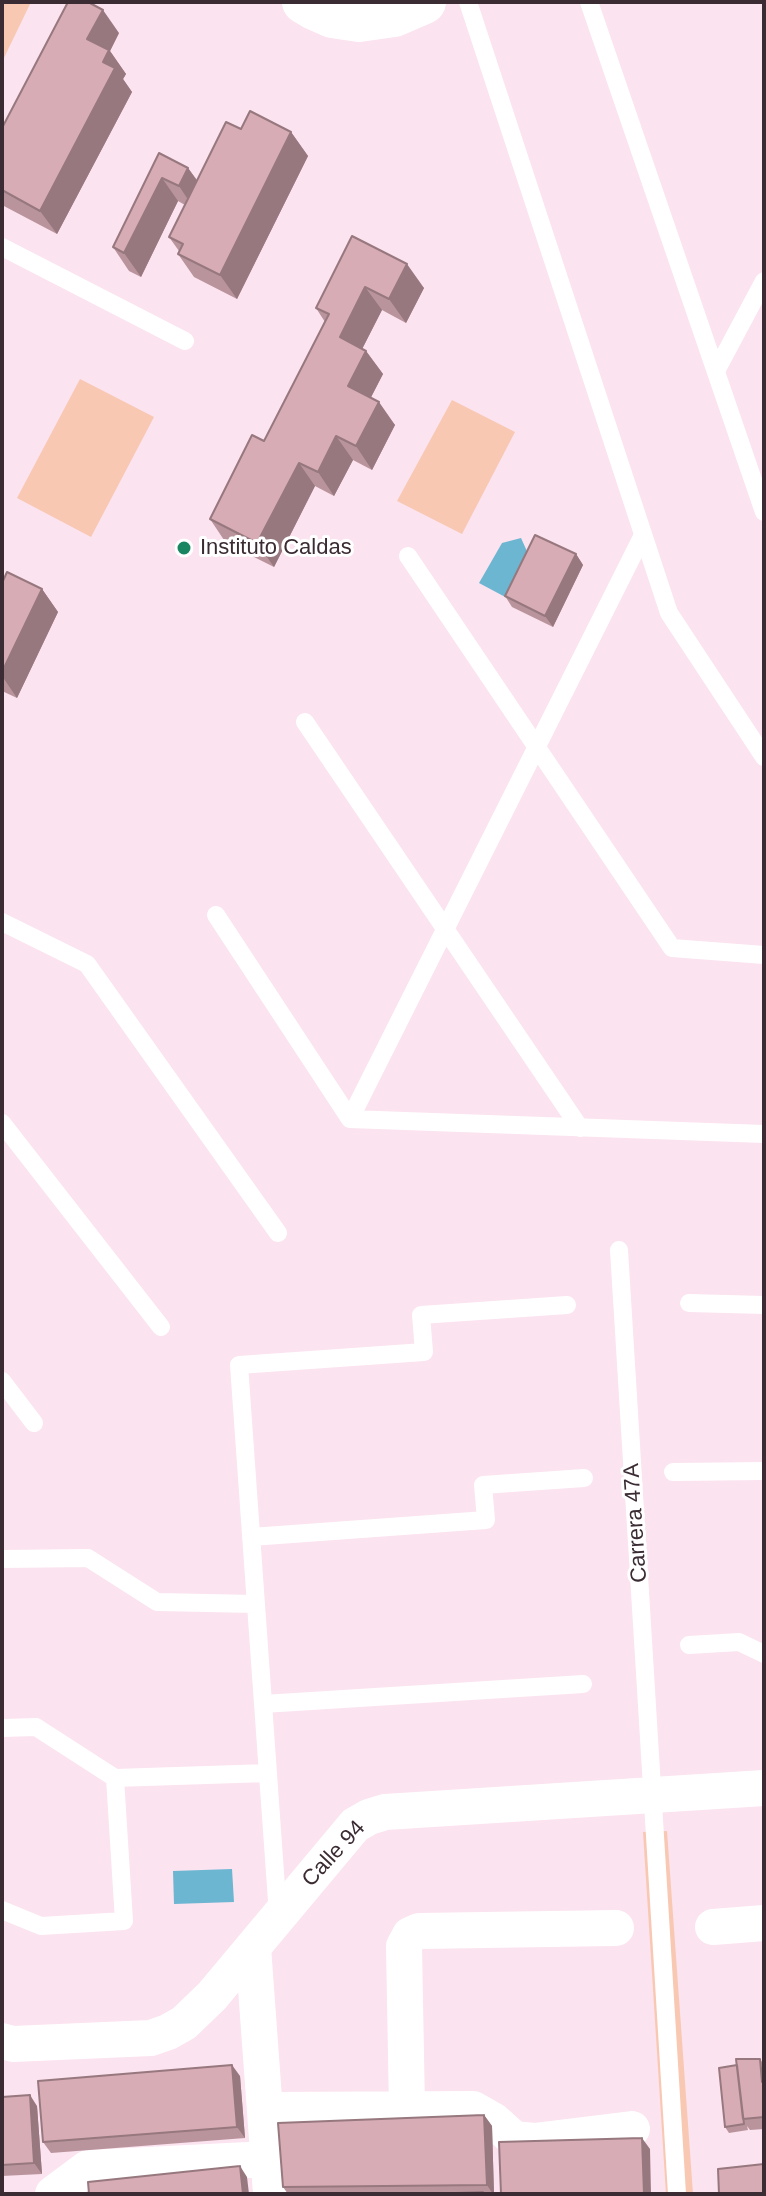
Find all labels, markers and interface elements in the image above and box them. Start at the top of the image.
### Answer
place label: Instituto Caldas [200,535,352,561]
marker: Instituto Caldas [175,539,193,557]
street label: Carrera 47A [619,1462,653,1584]
street label: Calle 94 [297,1815,371,1893]

